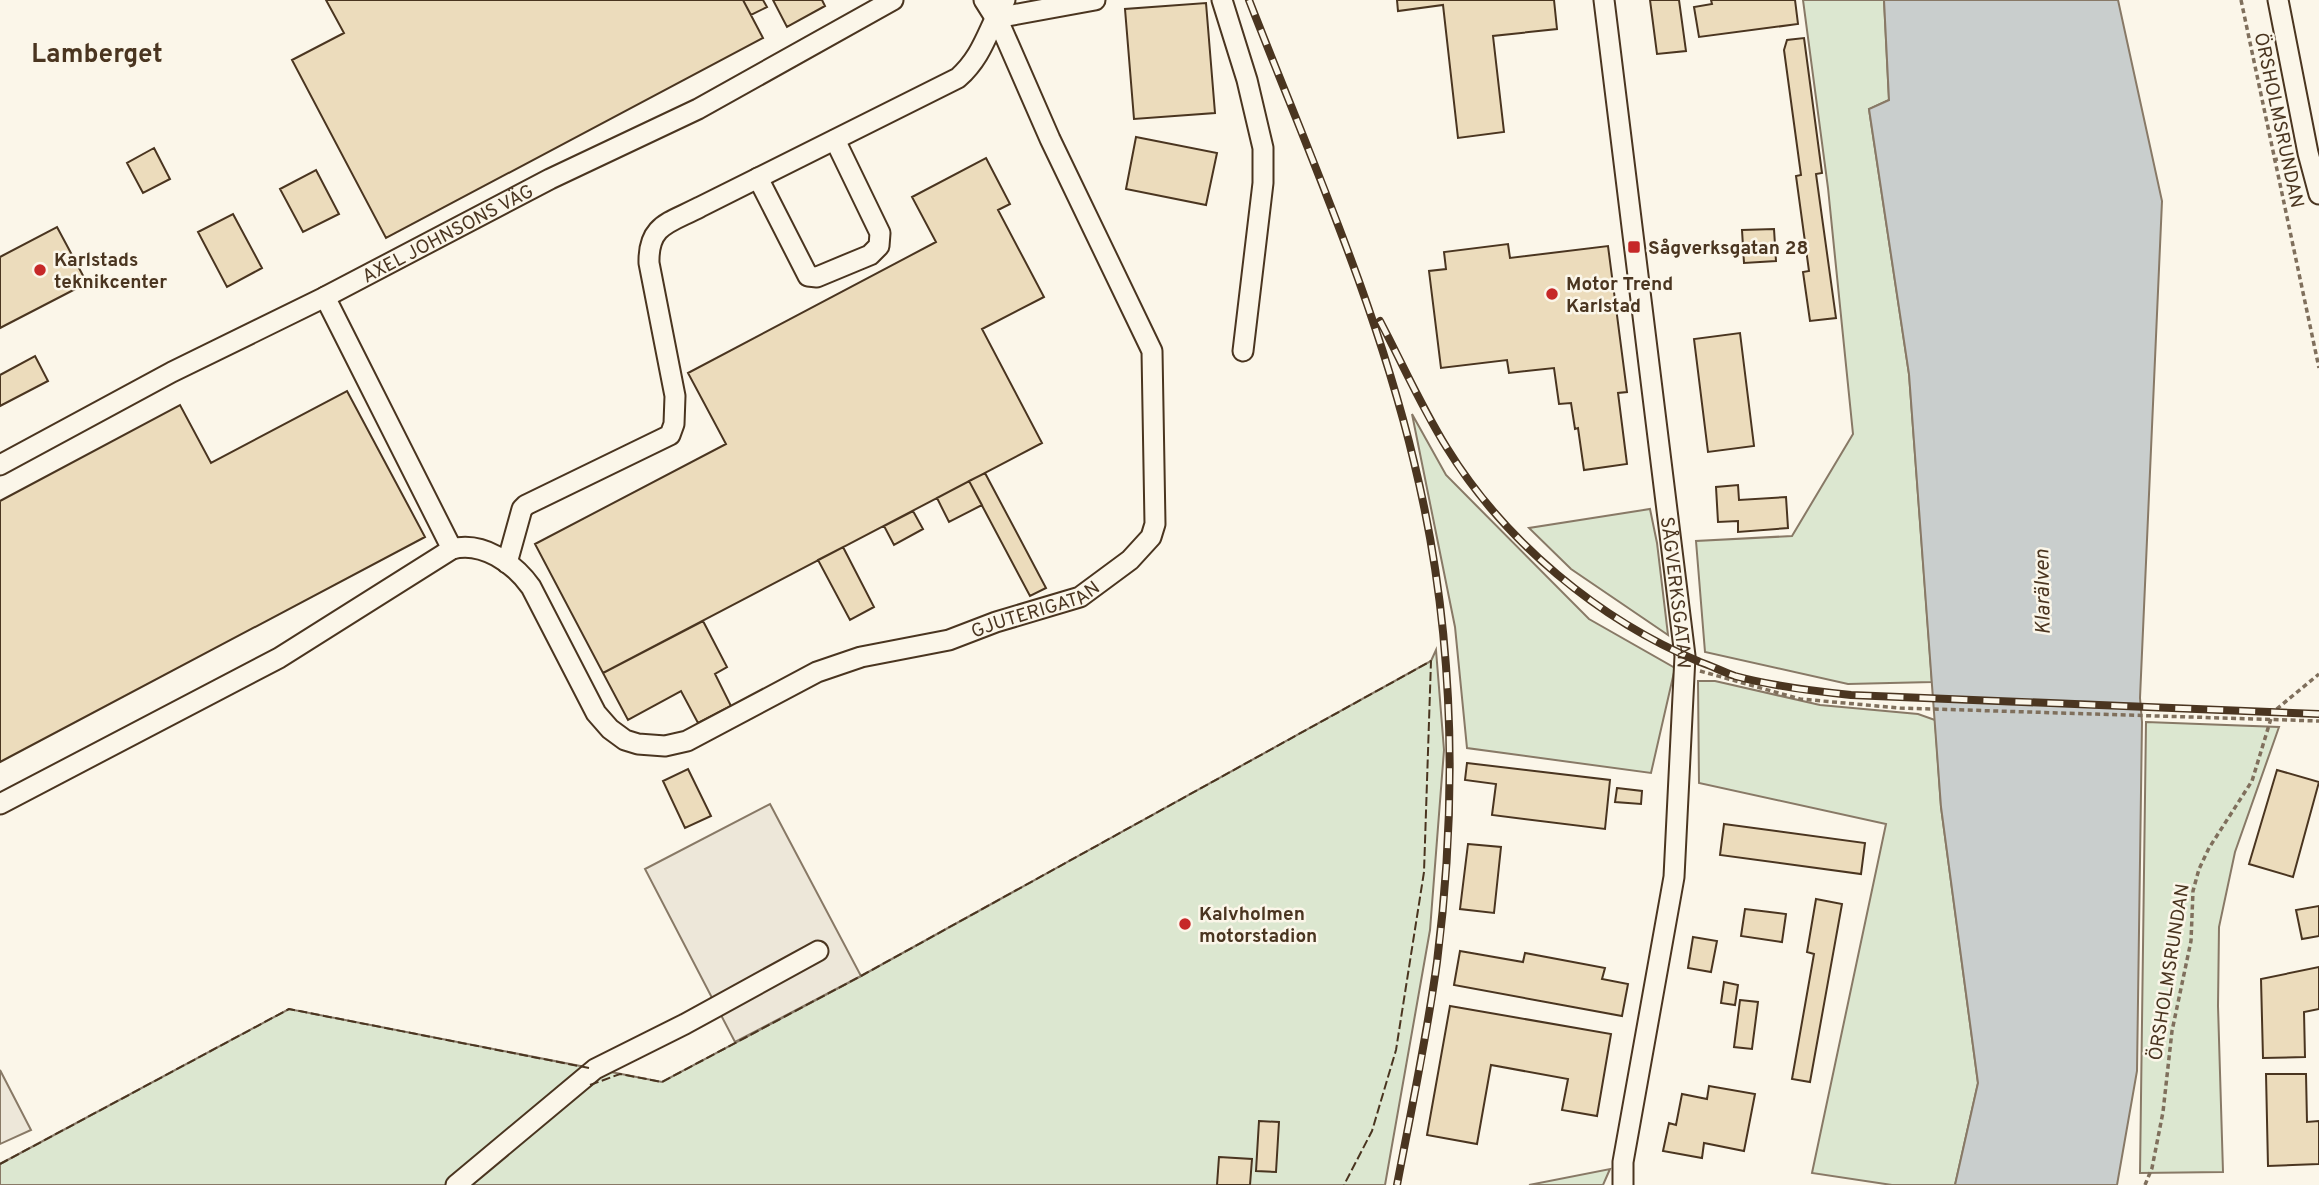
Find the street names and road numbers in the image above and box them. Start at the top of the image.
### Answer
street label: ÖRSHOLMSRUNDAN [2248,30,2309,210]
street label: AXEL JOHNSONS VÄG [358,180,538,289]
street label: SÅGVERKSGATAN [1654,515,1695,669]
street label: GJUTERIGATAN [968,576,1105,644]
street label: ÖRSHOLMSRUNDAN [2143,882,2196,1062]

